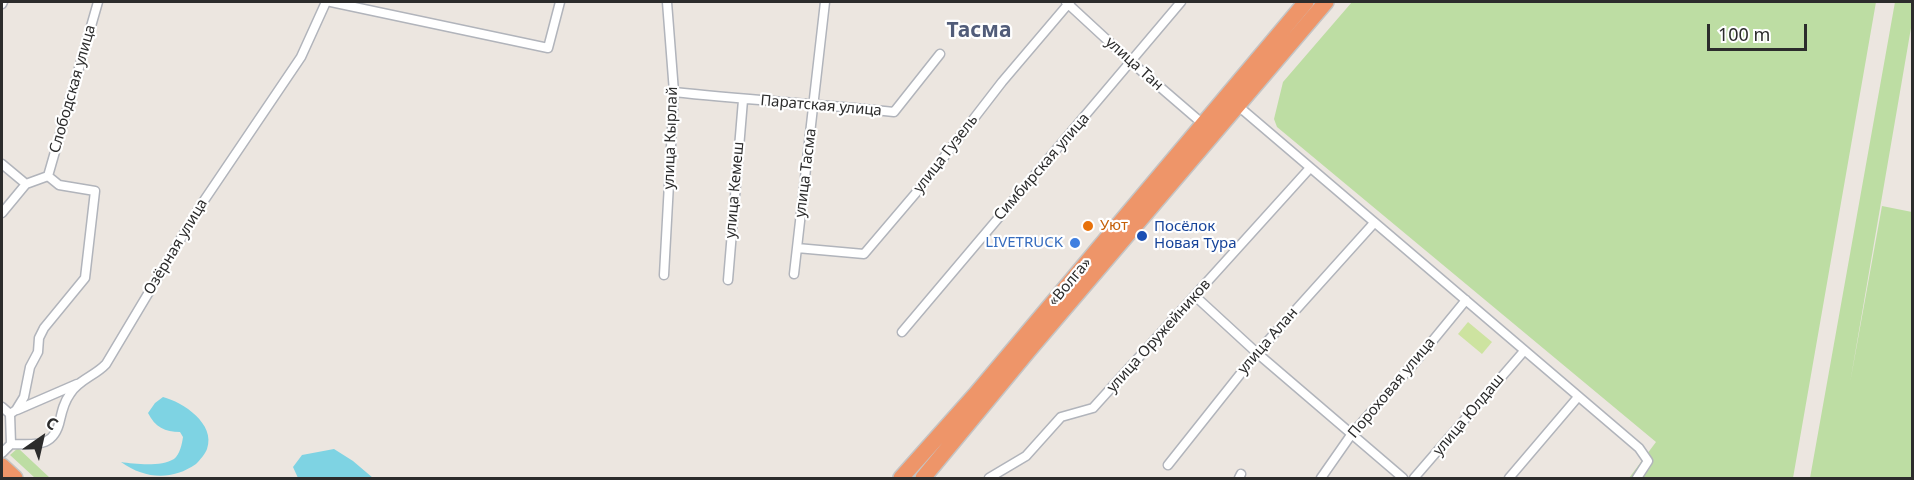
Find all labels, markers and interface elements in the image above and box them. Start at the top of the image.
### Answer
scale bar [1710,12,1810,50]
district label: Тасма [947,18,1011,44]
text: 100 m [1718,22,1770,46]
street label: Слободская улица [46,23,100,155]
street label: улица Тан [1101,33,1167,95]
street label: улица Кырлай [660,86,682,190]
street label: Паратская улица [759,92,883,120]
street label: Симбирская улица [990,110,1094,224]
street label: улица Гузель [910,111,982,197]
street label: улица Тасма [792,127,820,219]
street label: улица Кемеш [722,141,748,239]
street label: Озёрная улица [140,196,212,298]
place label: Уют [1100,217,1128,235]
place label: Посёлок Новая Тура [1154,218,1237,253]
marker: Уют [1081,219,1095,233]
marker: Посёлок Новая Тура [1135,229,1149,243]
place label: LIVETRUCK [985,234,1063,252]
marker: LIVETRUCK [1068,236,1082,250]
street label: «Волга» [1045,254,1095,310]
street label: улица Оружейников [1103,276,1215,396]
street label: улица Алан [1234,304,1302,378]
street label: Пороховая улица [1345,334,1439,442]
street label: улица Юлдаш [1430,371,1508,459]
north arrow [12,408,72,468]
text: С [42,411,62,435]

